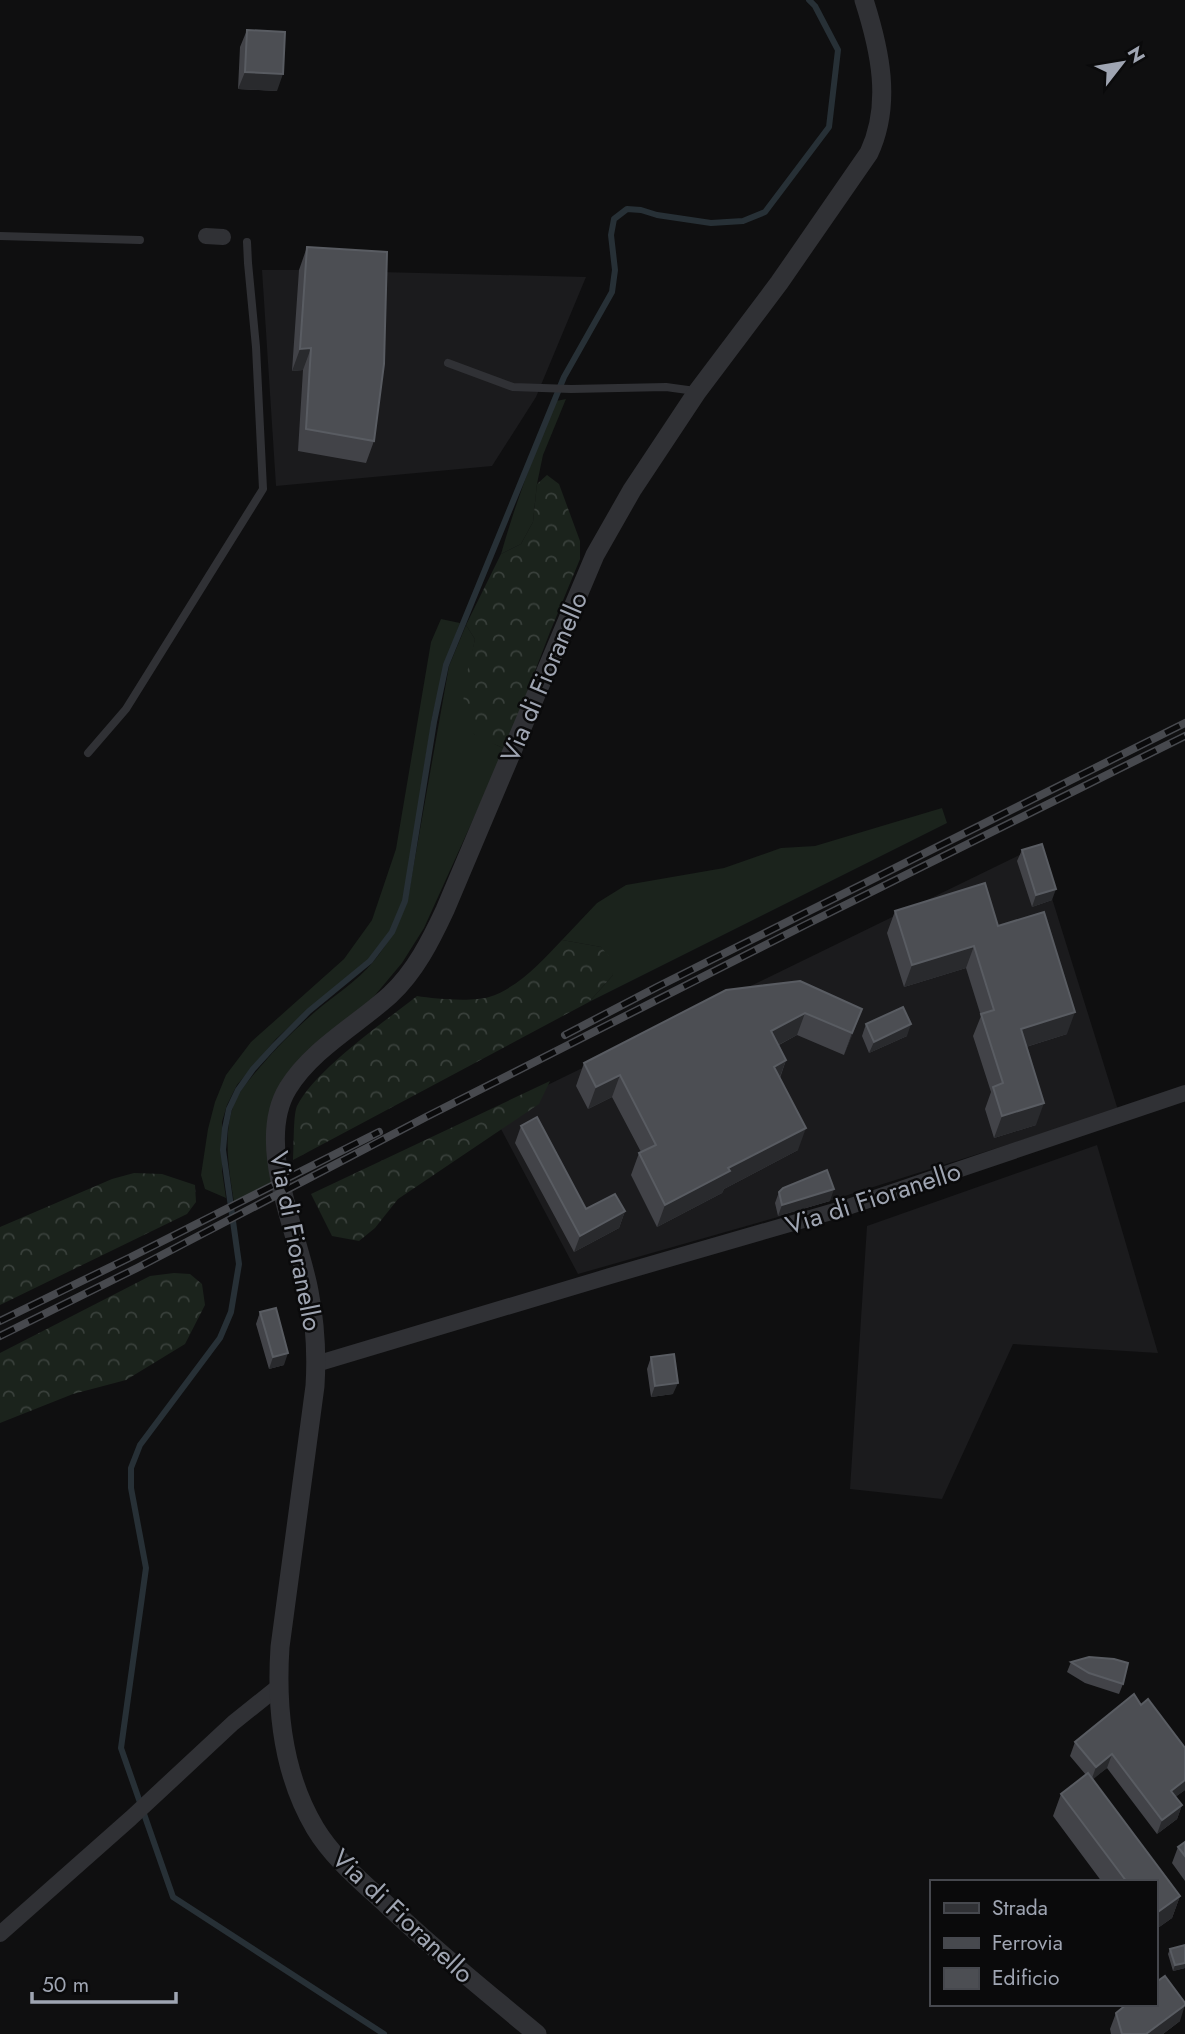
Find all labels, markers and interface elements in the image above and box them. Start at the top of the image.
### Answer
north arrow [1087,28,1157,98]
text: N [1121,41,1152,68]
street label: Via di Fioranello [491,586,597,768]
street label: Via di Fioranello [260,1148,332,1334]
street label: Via di Fioranello [780,1152,966,1244]
street label: Via di Fioranello [323,1840,483,1992]
legend [930,1880,1157,2006]
text: Strada [992,1893,1048,1923]
text: Ferrovia [992,1928,1063,1958]
scale bar [32,1960,175,2004]
text: Edificio [992,1963,1059,1993]
text: 50 m [42,1970,89,2000]

